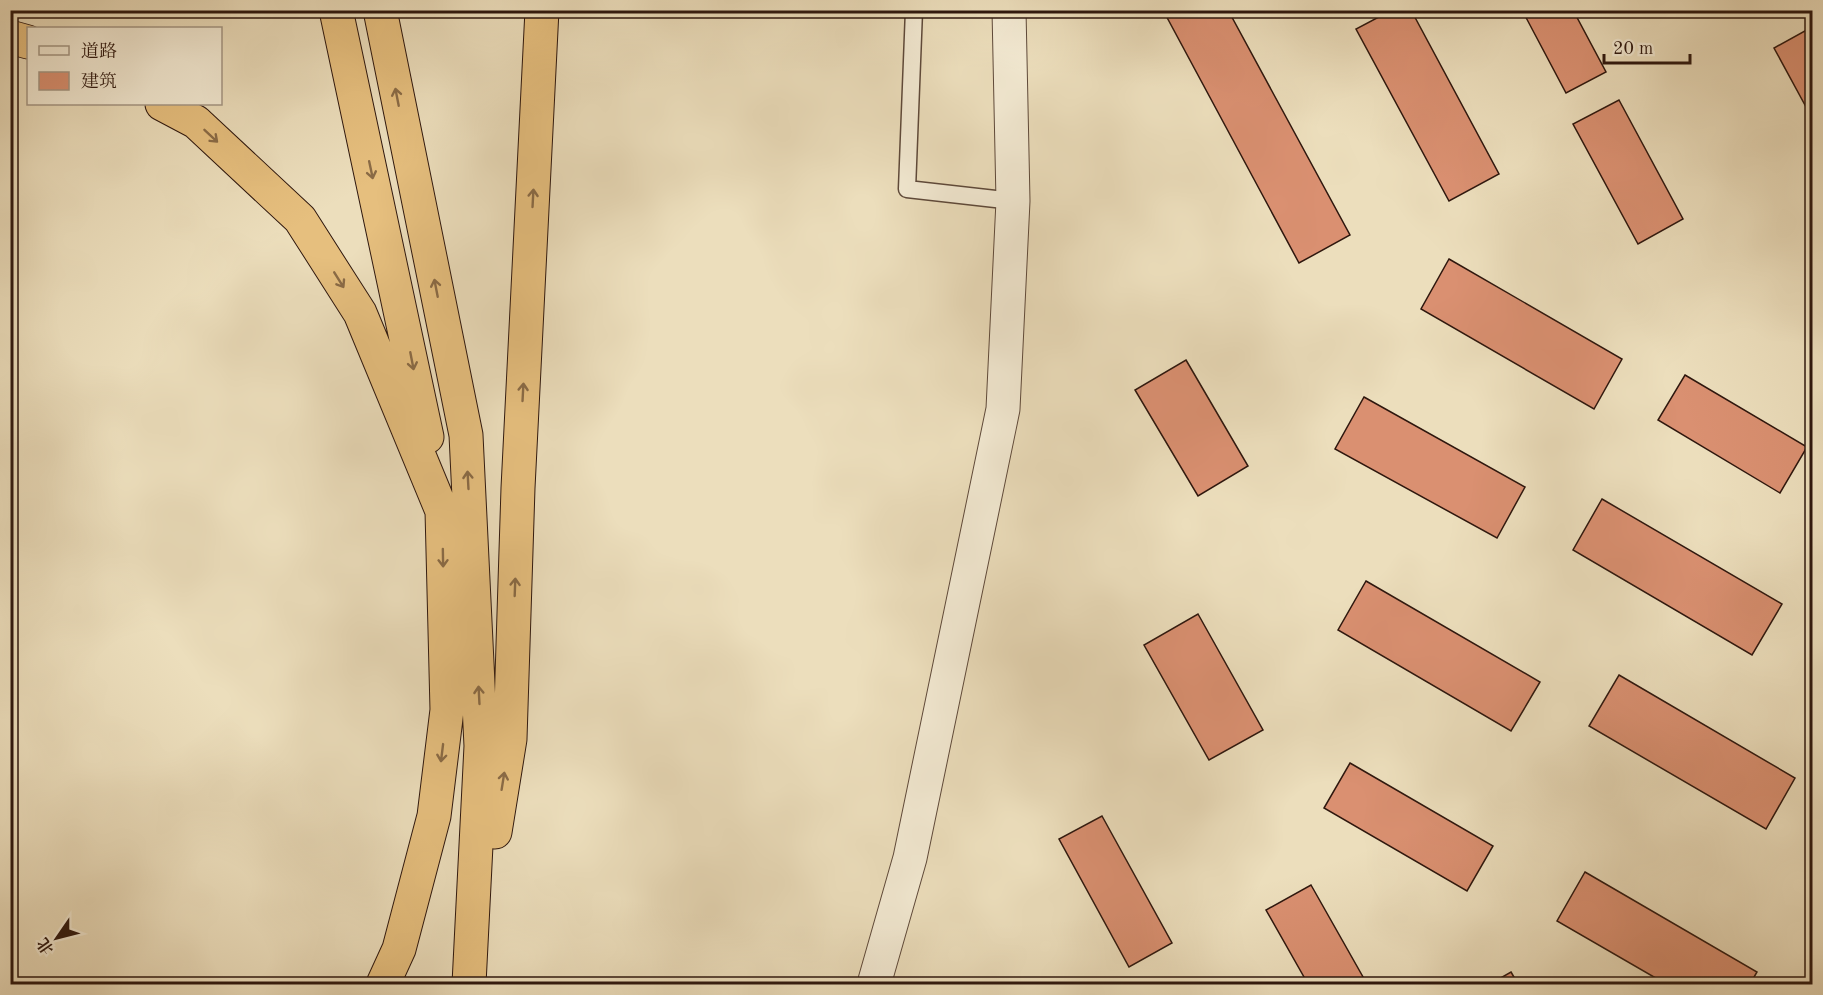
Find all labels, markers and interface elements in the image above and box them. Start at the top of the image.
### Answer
legend [27,27,222,105]
scale bar [1604,27,1690,65]
text: 20 m [1613,40,1653,58]
text: 道路 [81,41,117,61]
text: 建筑 [81,71,117,91]
one-way arrow [391,87,402,107]
one-way arrow [203,129,218,143]
one-way arrow [366,160,377,179]
one-way arrow [527,188,538,208]
one-way arrow [332,272,345,289]
one-way arrow [430,278,441,298]
one-way arrow [406,351,418,370]
one-way arrow [517,383,528,403]
one-way arrow [462,470,473,490]
one-way arrow [437,547,449,567]
one-way arrow [509,578,521,598]
one-way arrow [473,686,484,706]
one-way arrow [436,742,447,762]
one-way arrow [498,772,509,792]
north arrow [27,908,87,968]
text: 北 [34,934,57,958]

